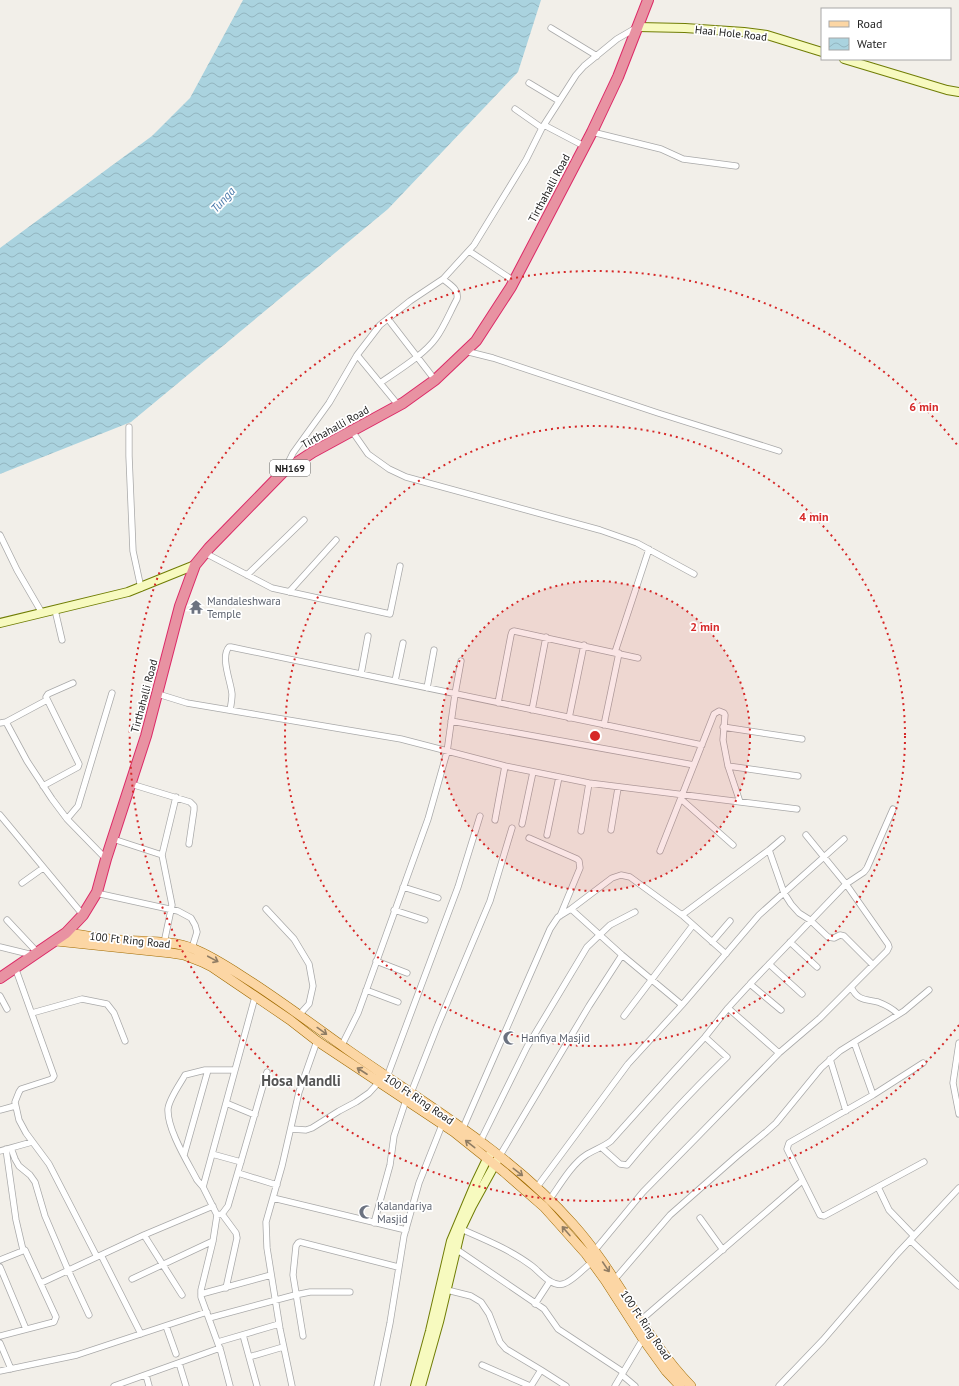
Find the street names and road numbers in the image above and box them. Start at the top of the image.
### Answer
street label: Haai Hole Road [694,22,768,44]
street label: Tirthahalli Road [525,151,573,225]
street label: Tirthahalli Road [299,403,371,451]
road number: NH169 [270,460,310,476]
street label: Tirthahalli Road [127,658,161,734]
street label: 100 Ft Ring Road [89,929,171,951]
street label: 100 Ft Ring Road [382,1071,457,1127]
street label: 100 Ft Ring Road [618,1288,674,1363]

